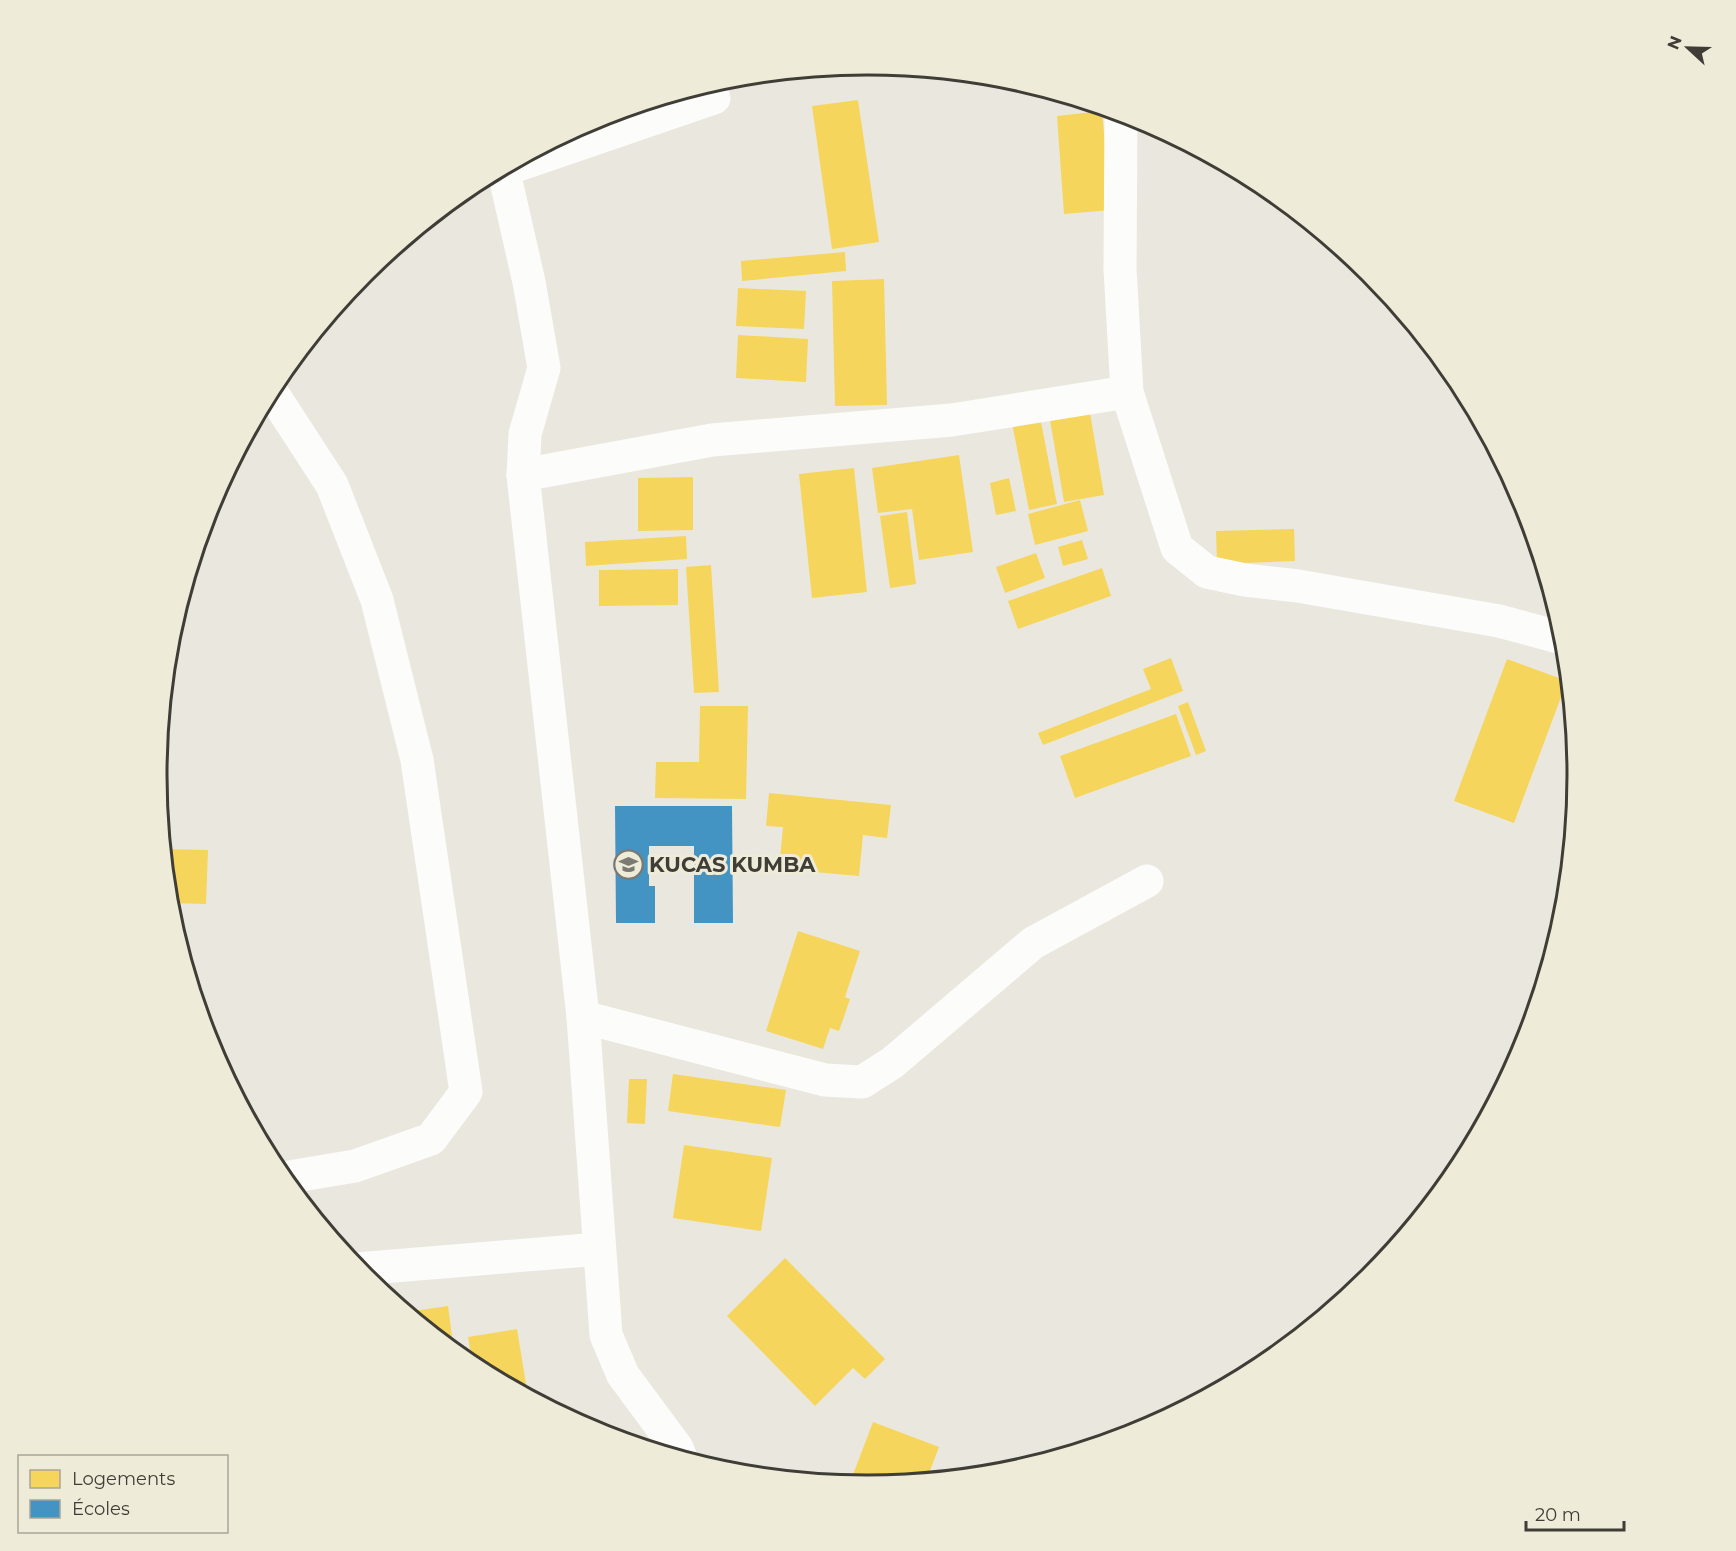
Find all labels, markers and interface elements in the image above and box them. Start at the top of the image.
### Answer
north arrow [1658,18,1718,78]
text: N [1663,33,1686,52]
school or university icon: KUCAS KUMBA [612,848,644,880]
place label: KUCAS KUMBA [649,852,816,877]
legend [18,1455,228,1533]
text: Logements [72,1468,175,1490]
scale bar [1526,1494,1624,1532]
text: Écoles [72,1498,130,1520]
text: 20 m [1535,1504,1581,1526]

